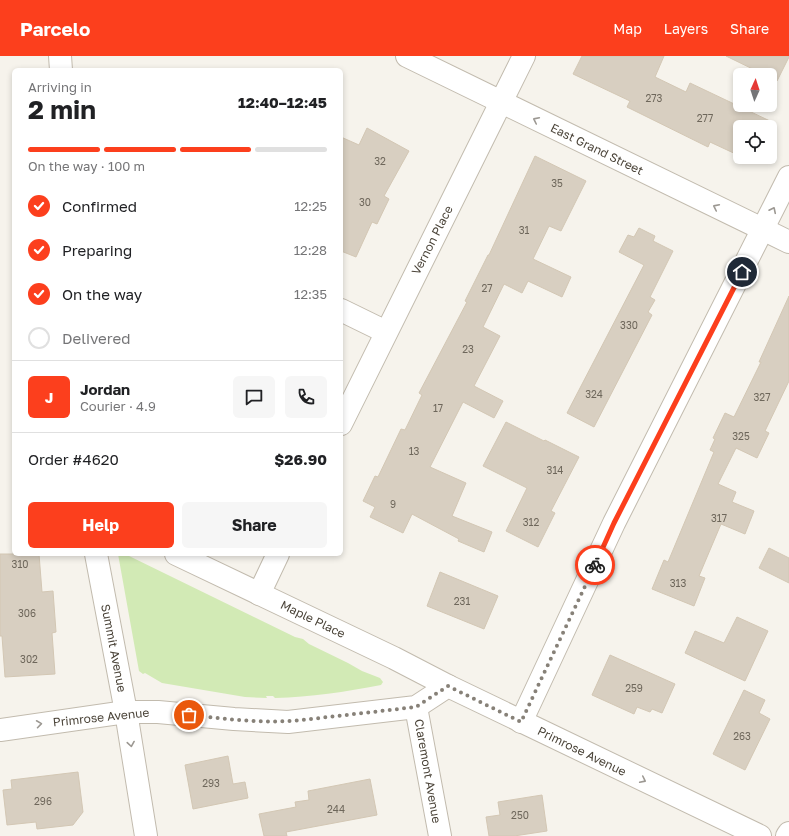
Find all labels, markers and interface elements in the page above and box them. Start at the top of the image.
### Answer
text: Parcelo [20,17,90,40]
text: Map [613,20,642,37]
text: Layers [664,20,708,37]
text: Share [730,20,769,37]
north arrow [733,68,777,112]
map controls [733,68,777,164]
text: Arriving in [28,79,92,95]
house number: 273 [646,92,663,104]
text: 12:40–12:45 [238,93,327,111]
text: 2 min [28,94,96,125]
house number: 277 [697,112,713,124]
one-way arrow [533,117,540,125]
street label: East Grand Street [548,120,646,178]
button: locate [733,120,777,164]
house number: 32 [374,155,386,167]
text: On the way · 100 m [28,158,145,174]
house number: 35 [551,177,563,189]
icon: check [28,195,50,217]
house number: 30 [359,196,371,208]
text: Confirmed [62,197,137,215]
text: 12:25 [294,198,327,214]
street label: Vernon Place [408,203,456,277]
one-way arrow [713,204,720,212]
one-way arrow [768,206,776,214]
house number: 31 [519,224,529,236]
icon: check [28,239,50,261]
text: Preparing [62,241,132,259]
text: 12:28 [294,242,327,258]
pin [725,255,759,289]
icon: home [731,261,753,283]
house number: 27 [481,282,493,294]
icon: check [28,283,50,305]
text: On the way [62,285,142,303]
text: 12:35 [294,286,327,302]
house number: 330 [620,319,638,331]
text: Delivered [62,329,130,347]
house number: 23 [462,343,474,355]
button: chat [233,376,275,418]
button: phone [285,376,327,418]
text: Jordan [80,380,130,398]
text: J [45,388,53,406]
house number: 324 [585,388,603,400]
house number: 327 [754,391,770,403]
text: Courier · 4.9 [80,398,156,414]
house number: 17 [433,402,443,414]
house number: 325 [732,430,750,442]
house number: 13 [409,445,419,457]
text: Order #4620 [28,450,119,468]
text: $26.90 [274,450,327,468]
house number: 314 [547,464,563,476]
house number: 9 [390,498,396,510]
button: Help [28,502,174,548]
button: Share [182,502,327,548]
house number: 317 [711,512,727,524]
house number: 312 [523,516,539,528]
courier [575,545,615,585]
icon: bike [584,554,606,576]
house number: 310 [12,558,28,570]
house number: 313 [670,577,686,589]
house number: 231 [454,595,470,607]
street label: Maple Place [278,597,348,641]
street label: Summit Avenue [98,603,130,693]
house number: 306 [18,607,36,619]
house number: 302 [20,653,38,665]
house number: 259 [625,682,643,694]
pin [172,698,206,732]
street label: Primrose Avenue [52,704,150,730]
icon: bag [178,704,200,726]
street label: Claremont Avenue [411,718,445,824]
one-way arrow [36,720,42,729]
street label: Primrose Avenue [535,723,629,779]
house number: 263 [733,730,751,742]
one-way arrow [126,741,135,747]
one-way arrow [638,775,646,783]
house number: 293 [202,777,220,789]
house number: 296 [34,795,52,807]
house number: 244 [327,803,345,815]
house number: 250 [511,809,529,821]

